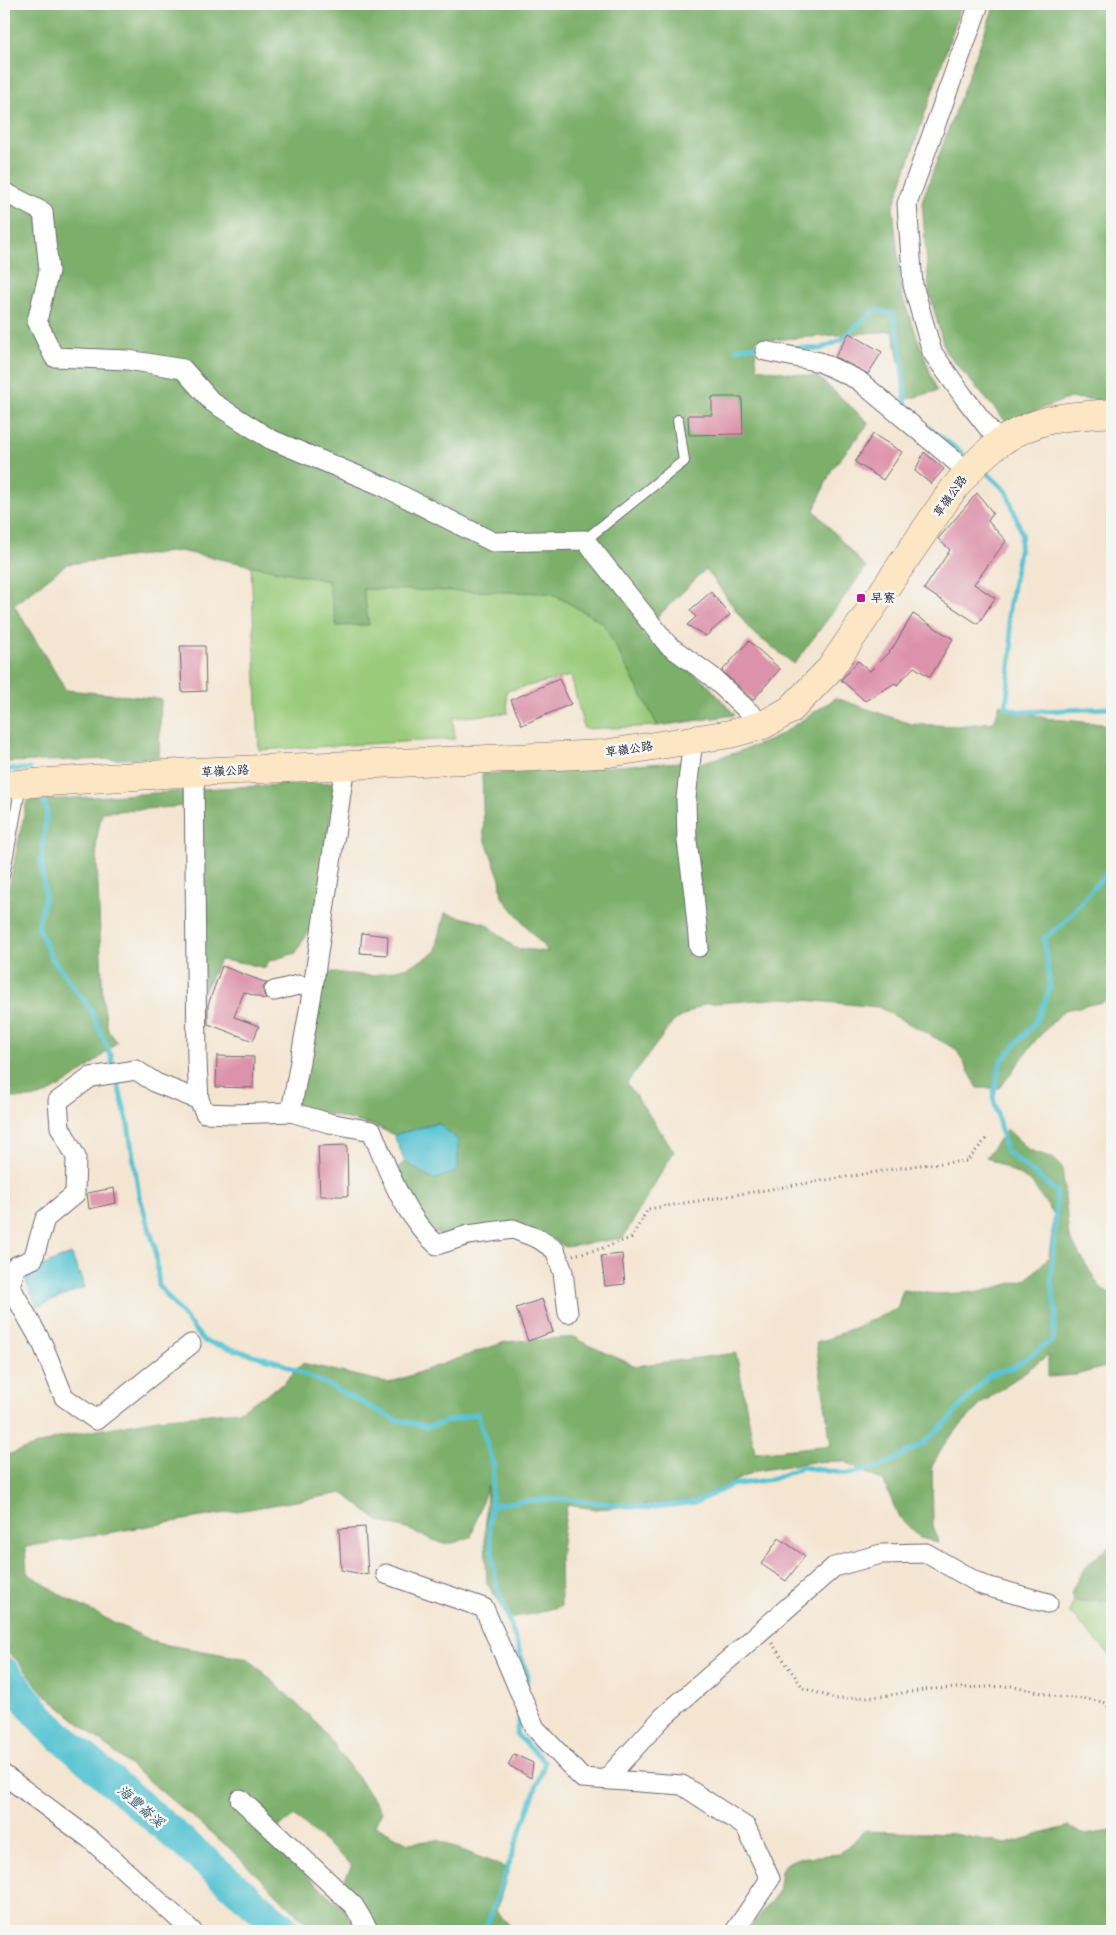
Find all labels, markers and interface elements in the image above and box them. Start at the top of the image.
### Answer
street label: 草嶺公路 [928,471,971,520]
place label: 早寮 [871,588,895,606]
marker: 早寮 [855,592,867,604]
street label: 草嶺公路 [604,736,654,760]
street label: 草嶺公路 [201,760,249,780]
water label: 海豐崙溪 [113,1779,170,1833]

